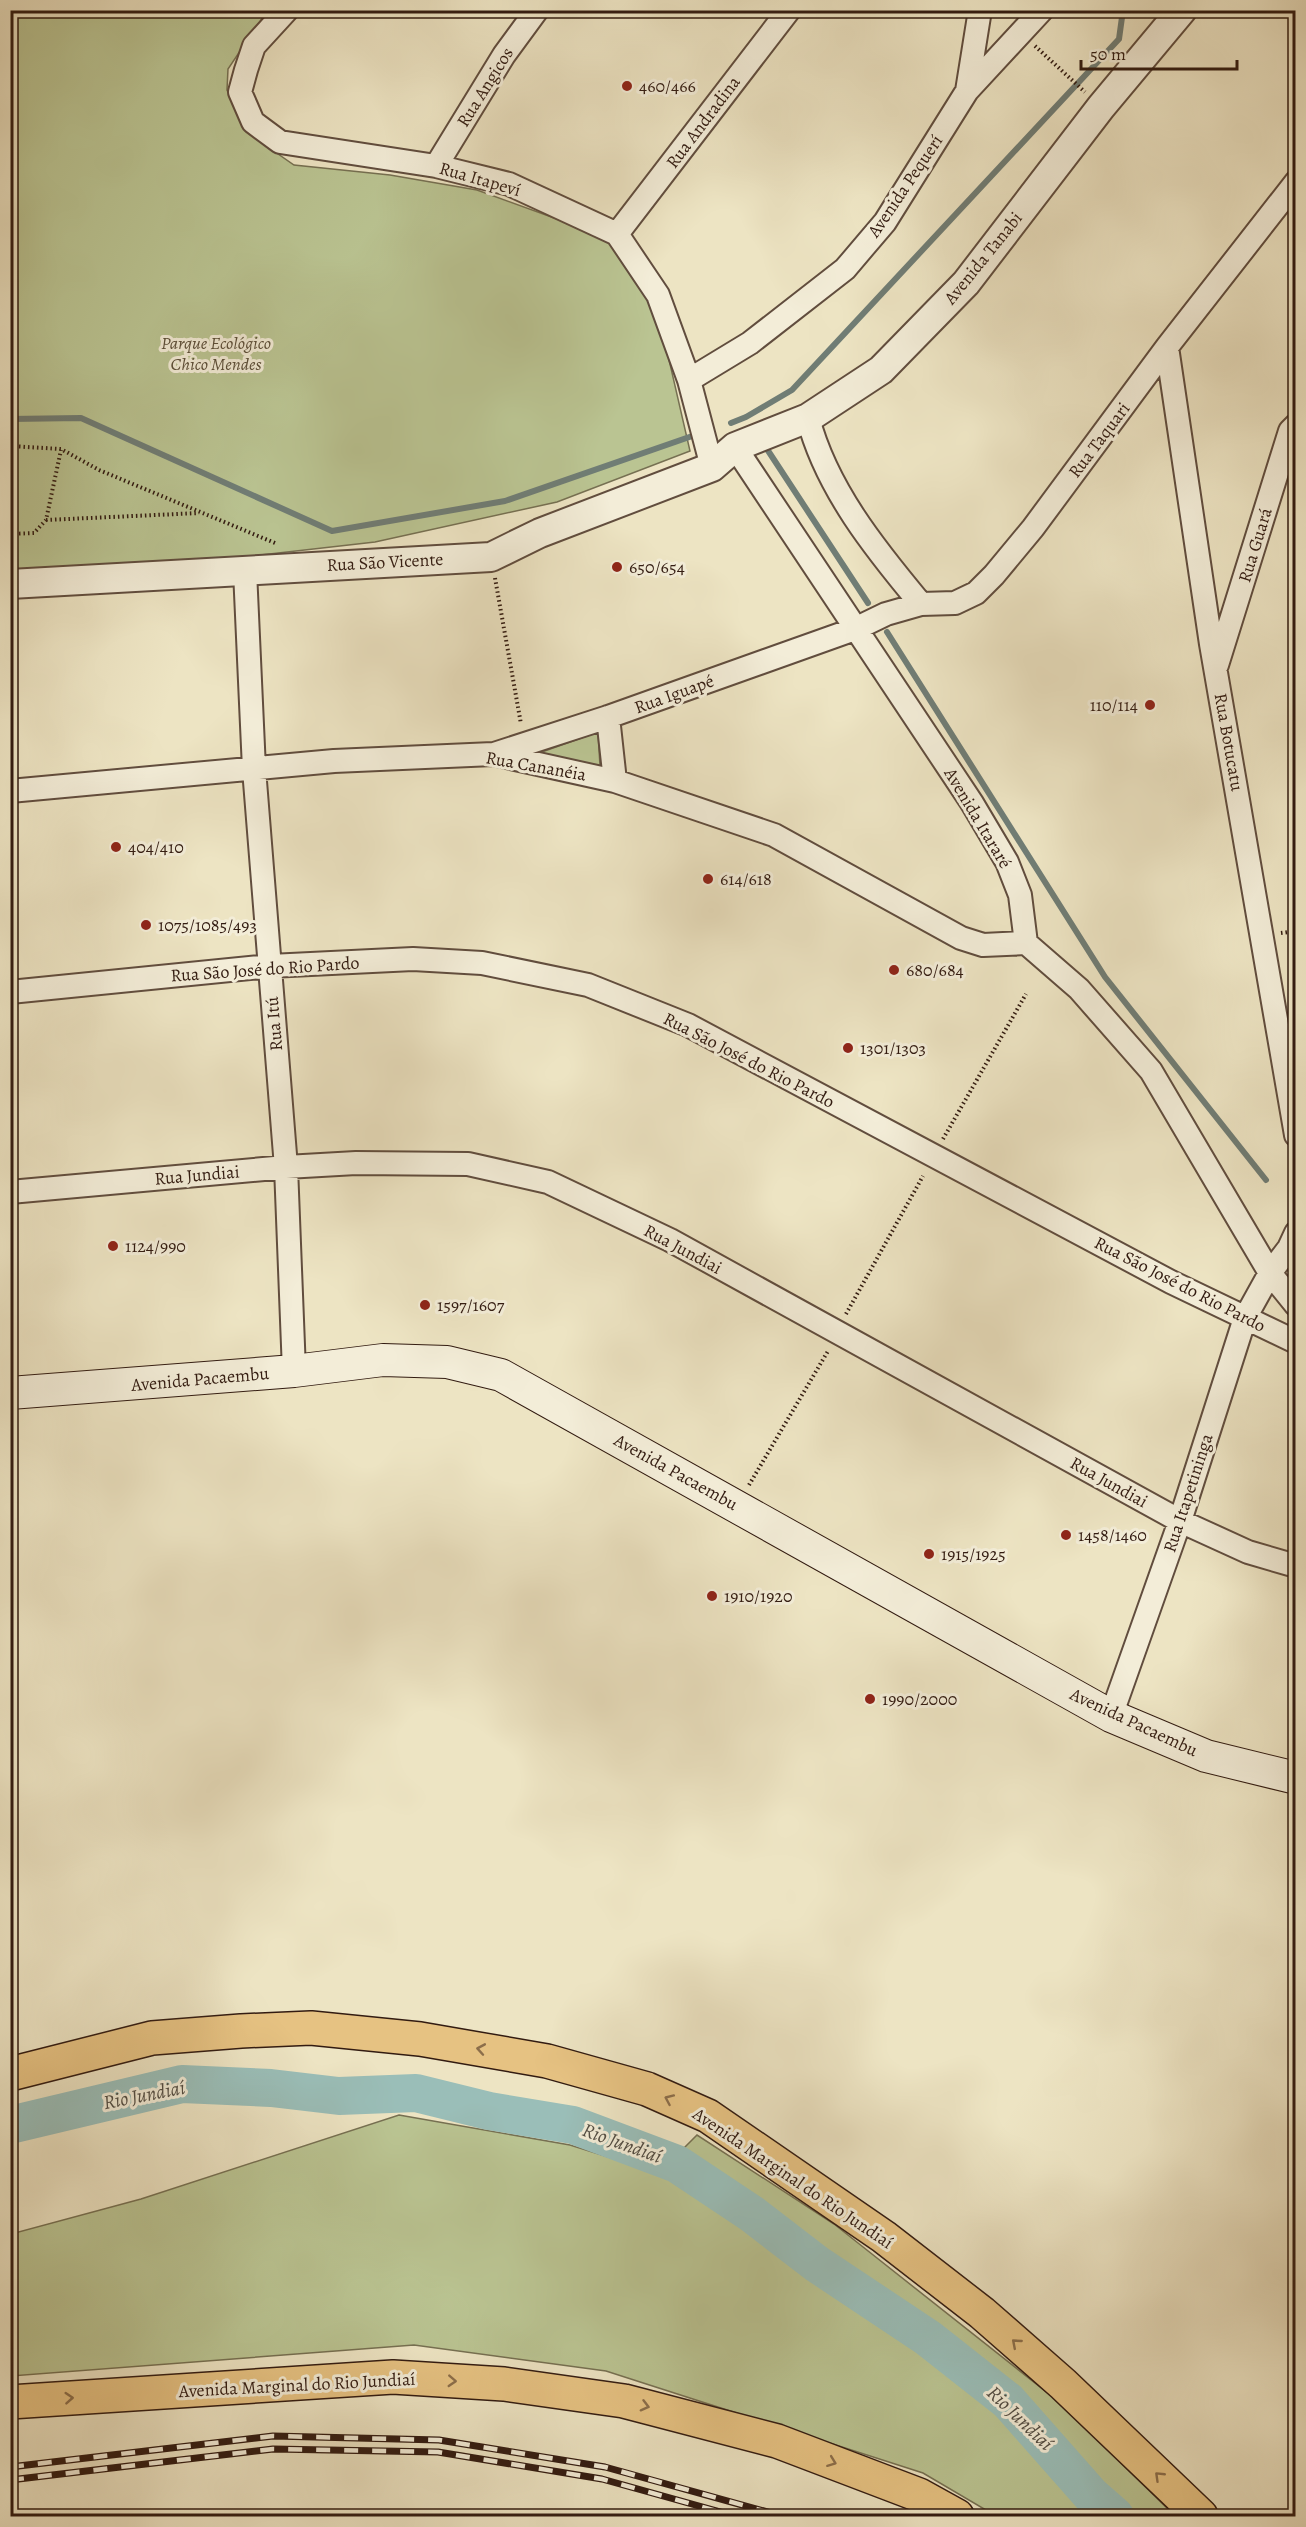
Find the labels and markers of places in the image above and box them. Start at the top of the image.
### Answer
place label: 460/466 [639,74,696,98]
marker: 460/466 [620,79,634,93]
place label: 650/654 [629,555,685,579]
marker: 650/654 [610,560,624,574]
place label: 110/114 [1090,693,1138,717]
marker: 110/114 [1143,698,1157,712]
place label: 404/410 [128,835,184,859]
marker: 404/410 [109,840,123,854]
place label: 614/618 [720,867,772,891]
marker: 614/618 [701,872,715,886]
place label: 1075/1085/493 [158,913,257,937]
marker: 1075/1085/493 [139,918,153,932]
place label: 680/684 [906,958,964,982]
marker: 680/684 [887,963,901,977]
place label: 1301/1303 [860,1036,926,1060]
marker: 1301/1303 [841,1041,855,1055]
place label: 1124/990 [125,1234,186,1258]
marker: 1124/990 [106,1239,120,1253]
place label: 1597/1607 [437,1293,505,1317]
marker: 1597/1607 [418,1298,432,1312]
place label: 1458/1460 [1078,1523,1147,1547]
marker: 1458/1460 [1059,1528,1073,1542]
place label: 1915/1925 [941,1542,1006,1566]
marker: 1915/1925 [922,1547,936,1561]
place label: 1910/1920 [724,1584,793,1608]
marker: 1910/1920 [705,1589,719,1603]
place label: 1990/2000 [882,1687,957,1711]
marker: 1990/2000 [863,1692,877,1706]

